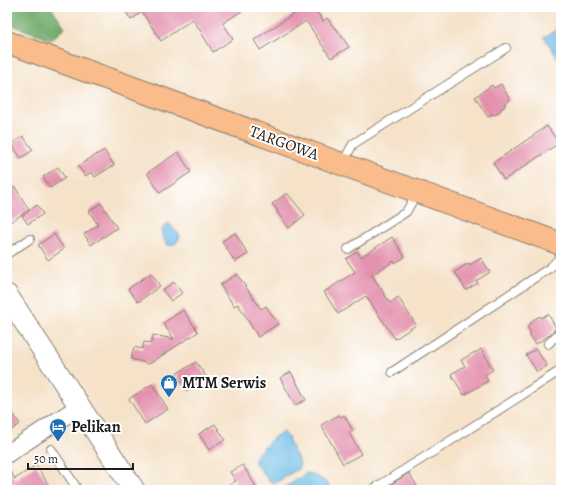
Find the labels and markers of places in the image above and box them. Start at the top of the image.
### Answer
place label: MTM Serwis [182,372,266,394]
shop icon: MTM Serwis [159,373,179,398]
place label: Pelikan [71,416,121,438]
hotel icon: Pelikan [48,417,68,442]

